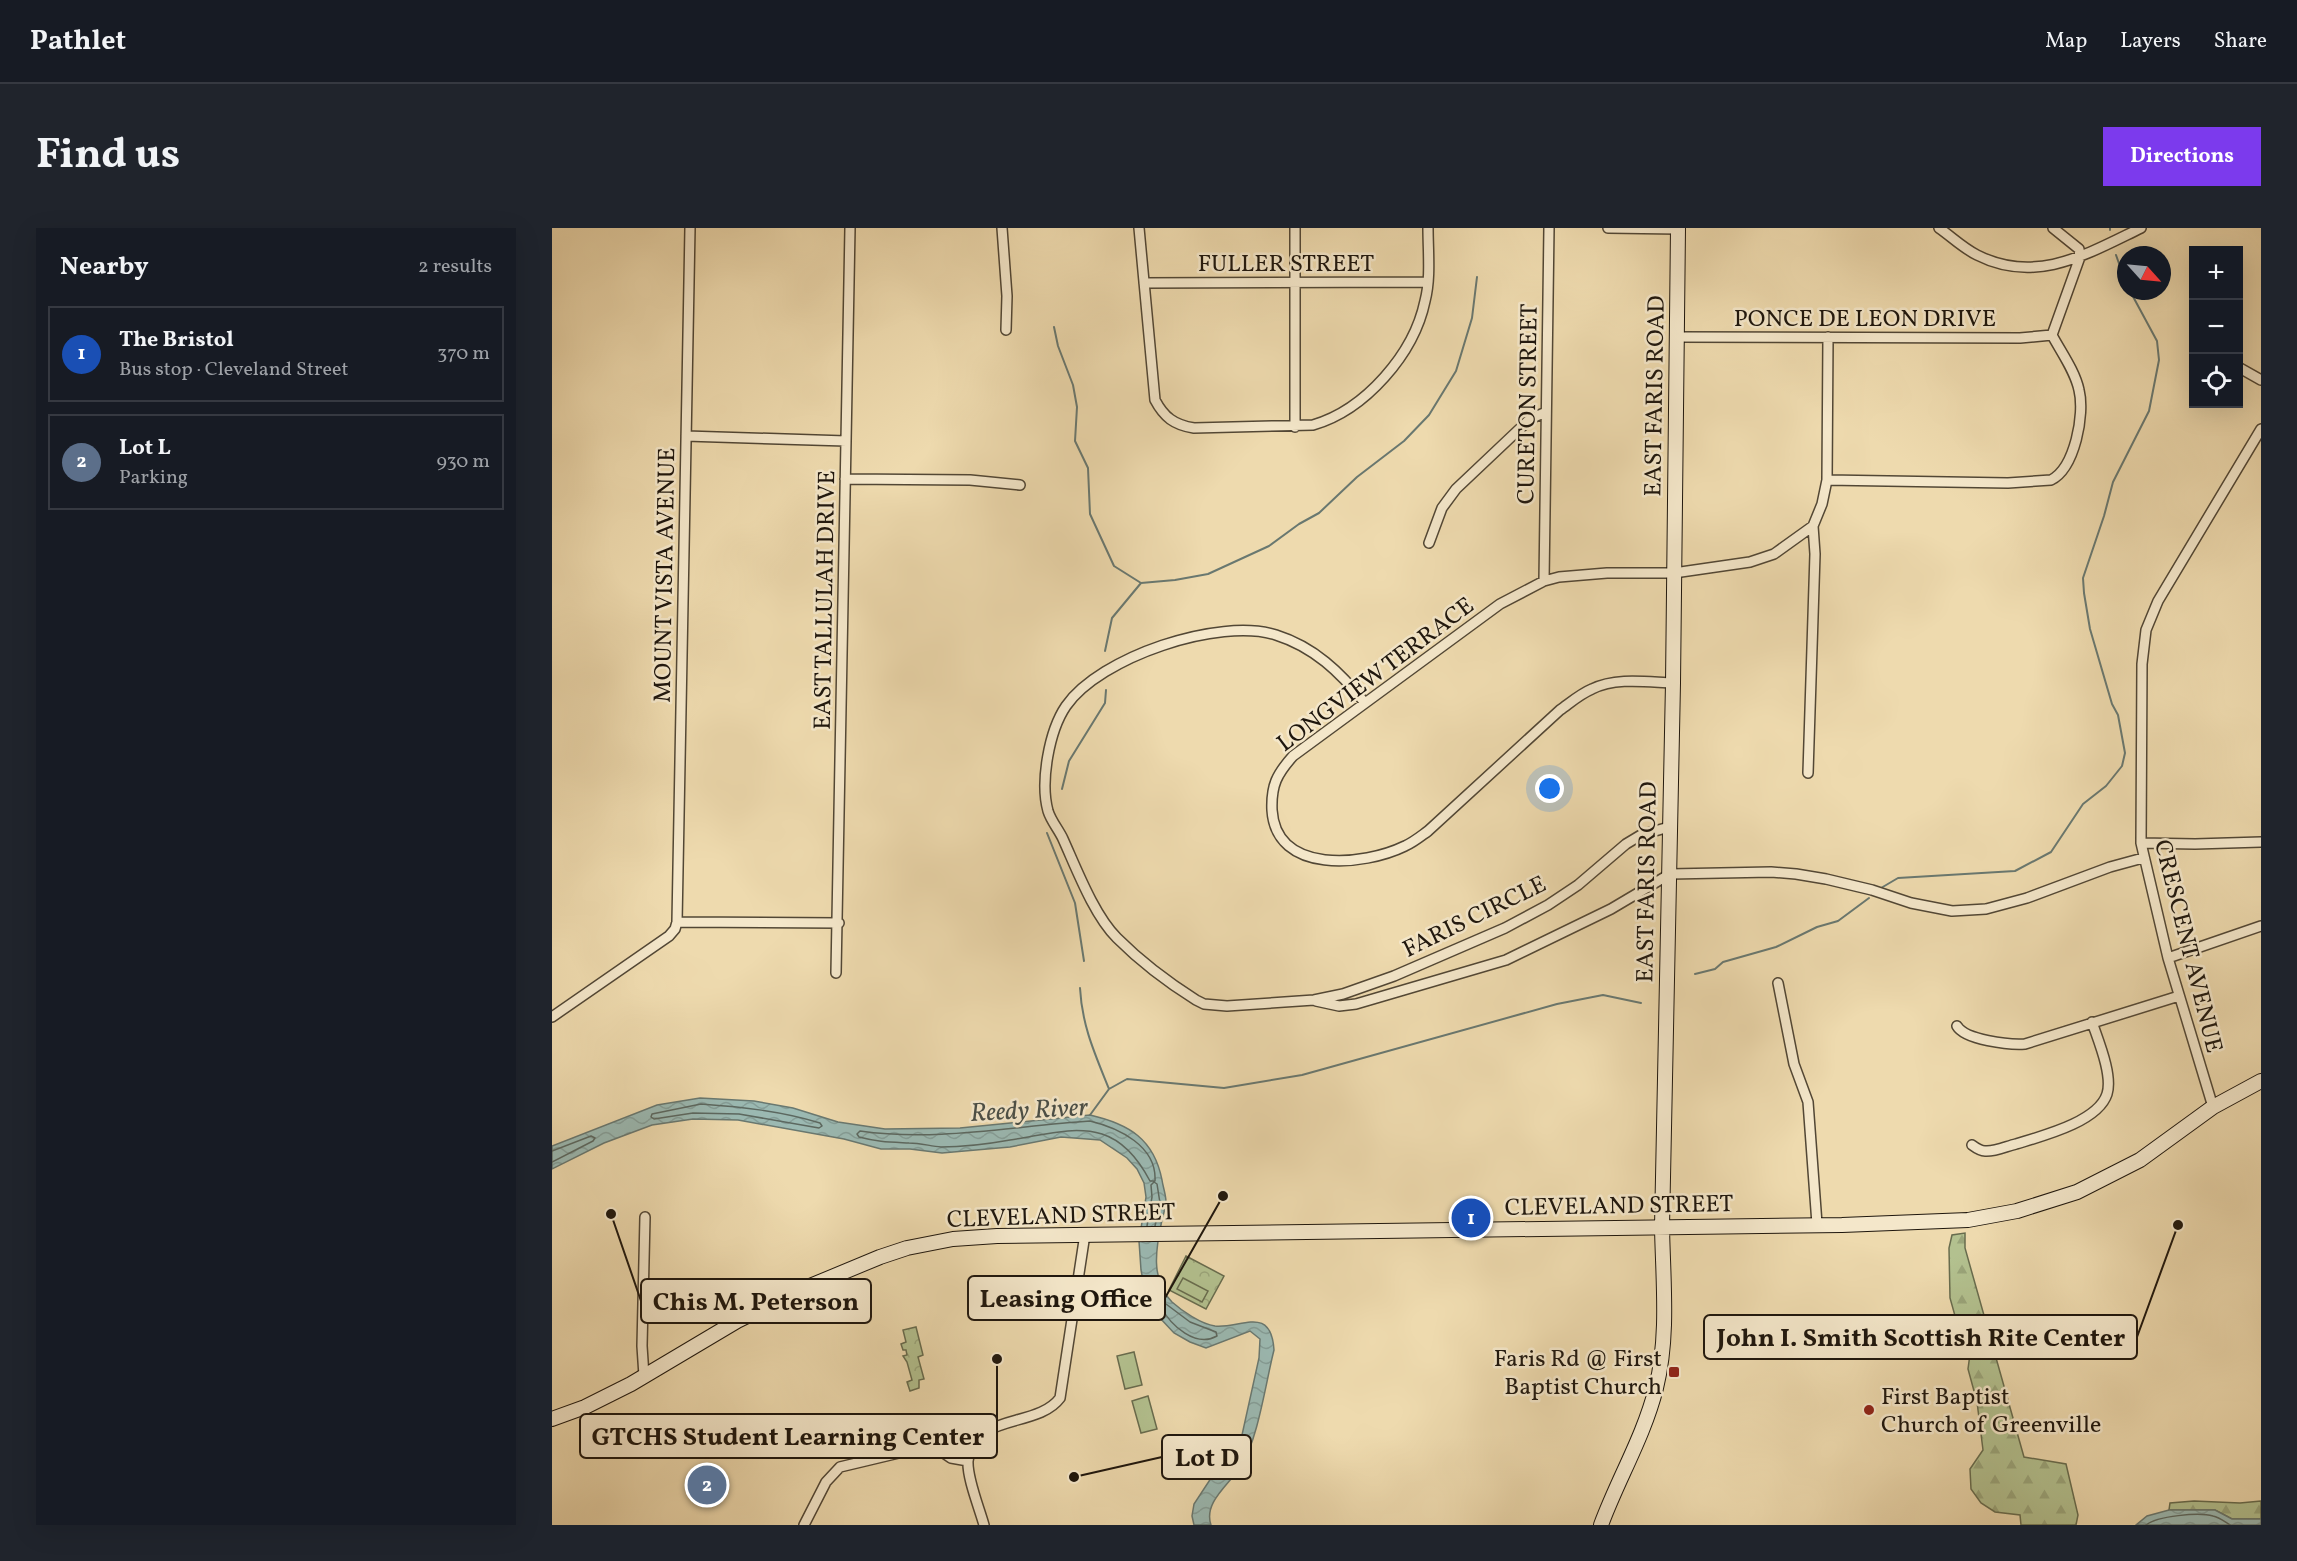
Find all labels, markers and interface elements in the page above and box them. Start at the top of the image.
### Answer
text: Pathlet [30,22,126,61]
text: Map [2045,27,2087,56]
text: Layers [2120,27,2181,56]
text: Share [2214,27,2267,56]
text: Find us [36,127,180,186]
button: Directions [2103,127,2261,186]
north arrow [2117,246,2171,300]
map controls [2189,246,2243,408]
button: + [2189,246,2243,300]
street label: FULLER STREET [1198,248,1374,282]
text: Nearby [60,249,149,285]
text: 2 results [418,253,492,281]
street label: EAST FARIS ROAD [1637,295,1675,497]
button: − [2189,300,2243,354]
street label: CURETON STREET [1510,303,1548,505]
street label: PONCE DE LEON DRIVE [1734,303,1996,337]
text: The Bristol [119,325,234,356]
text: 1 [77,340,86,368]
text: 370 m [437,340,490,368]
button: locate [2189,354,2243,408]
text: Bus stop · Cleveland Street [119,356,348,384]
text: Lot L [119,433,171,464]
street label: MOUNT VISTA AVENUE [647,447,685,703]
text: 2 [76,448,87,476]
text: 930 m [436,448,490,476]
text: Parking [119,464,188,492]
street label: EAST TALLULAH DRIVE [807,470,845,730]
street label: LONGVIEW TERRACE [1270,590,1482,761]
your location [1535,774,1564,803]
street label: EAST FARIS ROAD [1629,781,1667,983]
street label: CRESCENT AVENUE [2144,836,2230,1057]
street label: FARIS CIRCLE [1397,868,1552,967]
water label: Reedy River [969,1090,1089,1132]
street label: CLEVELAND STREET [1504,1188,1734,1226]
street label: CLEVELAND STREET [946,1196,1176,1238]
pin: 1 [1452,1196,1490,1240]
callout: Leasing Office [968,1276,1165,1320]
callout: Chis M. Peterson [641,1279,871,1323]
text: Leasing Office [980,1282,1152,1318]
text: Chis M. Peterson [653,1285,859,1321]
callout: John I. Smith Scottish Rite Center [1704,1315,2137,1359]
text: John I. Smith Scottish Rite Center [1716,1321,2125,1357]
place label: Faris Rd @ First Baptist Church [1494,1343,1662,1405]
marker: Faris Rd @ First Baptist Church [1667,1365,1681,1379]
place label: First Baptist Church of Greenville [1881,1381,2101,1443]
marker: First Baptist Church of Greenville [1862,1403,1876,1417]
callout: GTCHS Student Learning Center [580,1414,997,1458]
text: GTCHS Student Learning Center [592,1420,984,1456]
callout: Lot D [1162,1435,1251,1479]
text: Lot D [1175,1441,1239,1477]
pin: 2 [688,1462,726,1508]

